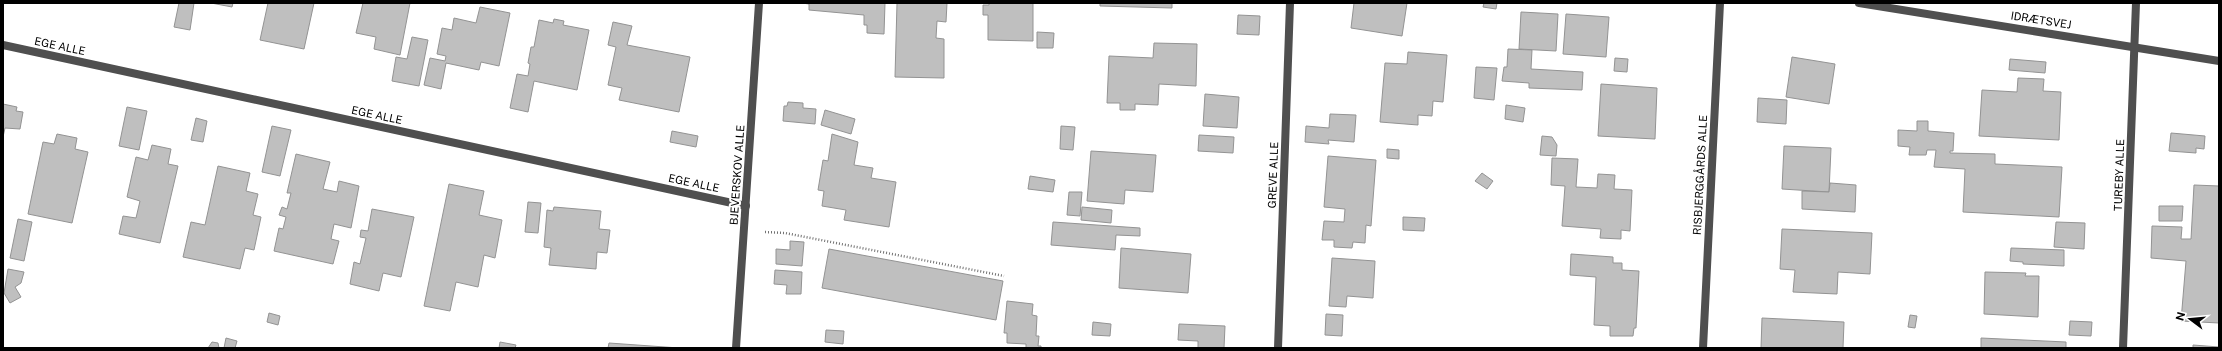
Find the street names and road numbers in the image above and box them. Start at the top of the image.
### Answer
street label: IDRÆTSVEJ [2010,9,2072,31]
street label: EGE ALLE [33,35,87,57]
street label: EGE ALLE [350,104,404,126]
street label: RISBJERGGÅRDS ALLE [1690,114,1709,235]
street label: BJEVERSKOV ALLE [728,124,746,225]
street label: TUREBY ALLE [2112,139,2126,211]
street label: GREVE ALLE [1266,141,1280,208]
street label: EGE ALLE [667,172,721,194]

